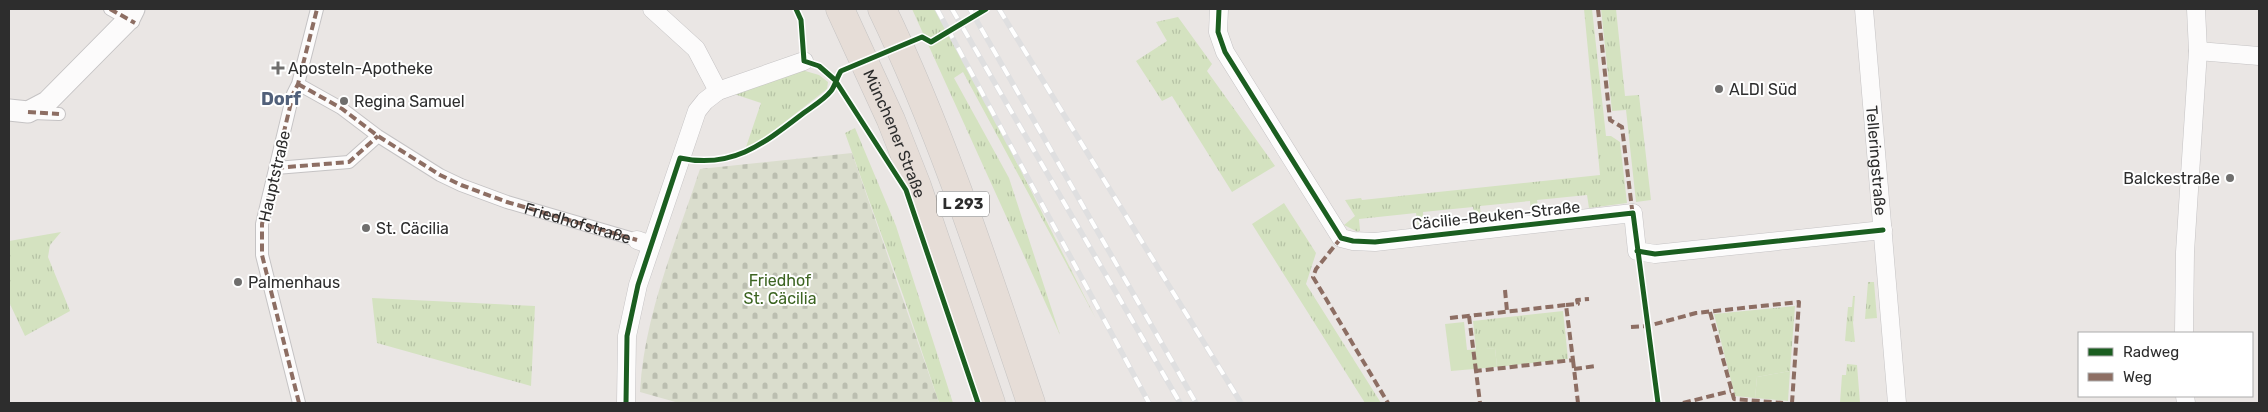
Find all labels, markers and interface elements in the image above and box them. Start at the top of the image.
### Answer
place label: Aposteln-Apotheke [288,59,433,78]
marker: Aposteln-Apotheke [272,62,284,74]
street label: Münchener Straße [859,66,929,200]
place label: ALDI Süd [1729,80,1797,99]
marker: ALDI Süd [1713,83,1725,95]
district label: Dorf [261,88,301,110]
place label: Regina Samuel [354,92,465,111]
marker: Regina Samuel [338,95,350,107]
street label: Telleringstraße [1862,105,1890,216]
street label: Hauptstraße [255,129,294,224]
place label: Balckestraße [2123,169,2220,188]
marker: Balckestraße [2224,172,2236,184]
road number: L 293 [937,192,989,216]
street label: Cäcilie-Beuken-Straße [1411,197,1581,234]
street label: Friedhofstraße [522,199,633,248]
place label: St. Cäcilia [376,219,449,238]
marker: St. Cäcilia [360,222,372,234]
park label: Friedhof St. Cäcilia [744,271,816,308]
place label: Palmenhaus [248,273,340,292]
marker: Palmenhaus [232,276,244,288]
legend [2078,332,2253,397]
text: Radweg [2123,343,2179,361]
text: Weg [2123,368,2152,386]

